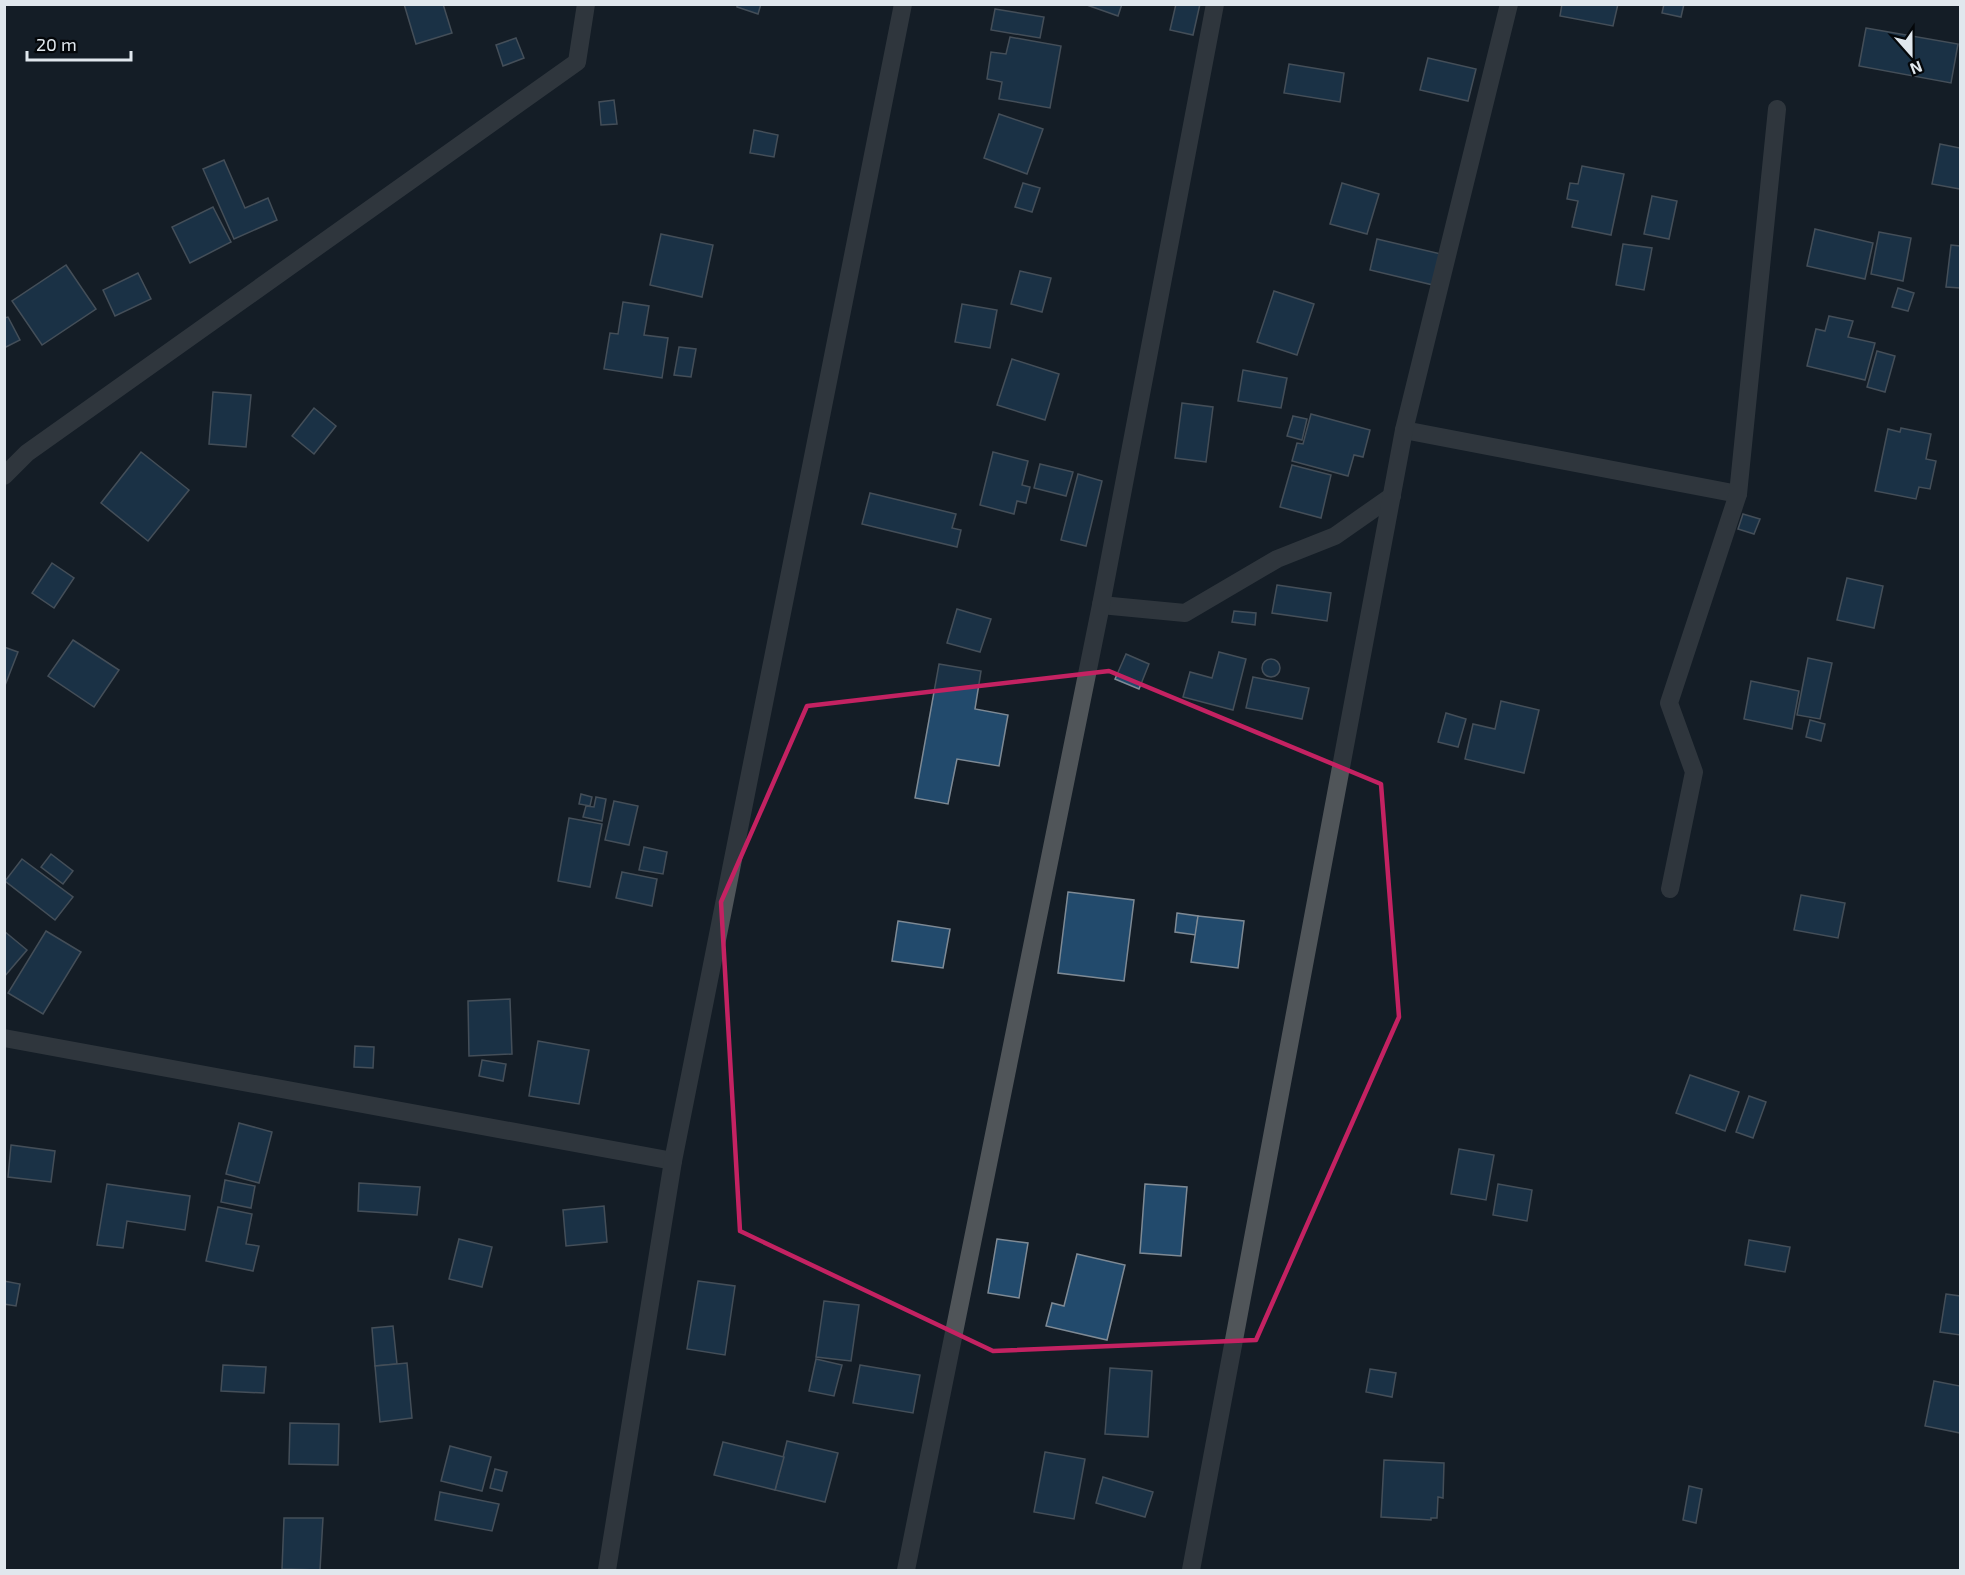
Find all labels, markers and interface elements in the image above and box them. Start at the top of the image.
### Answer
scale bar [27,24,130,62]
north arrow [1881,24,1941,84]
text: 20 m [36,33,77,55]
text: N [1908,58,1925,79]

